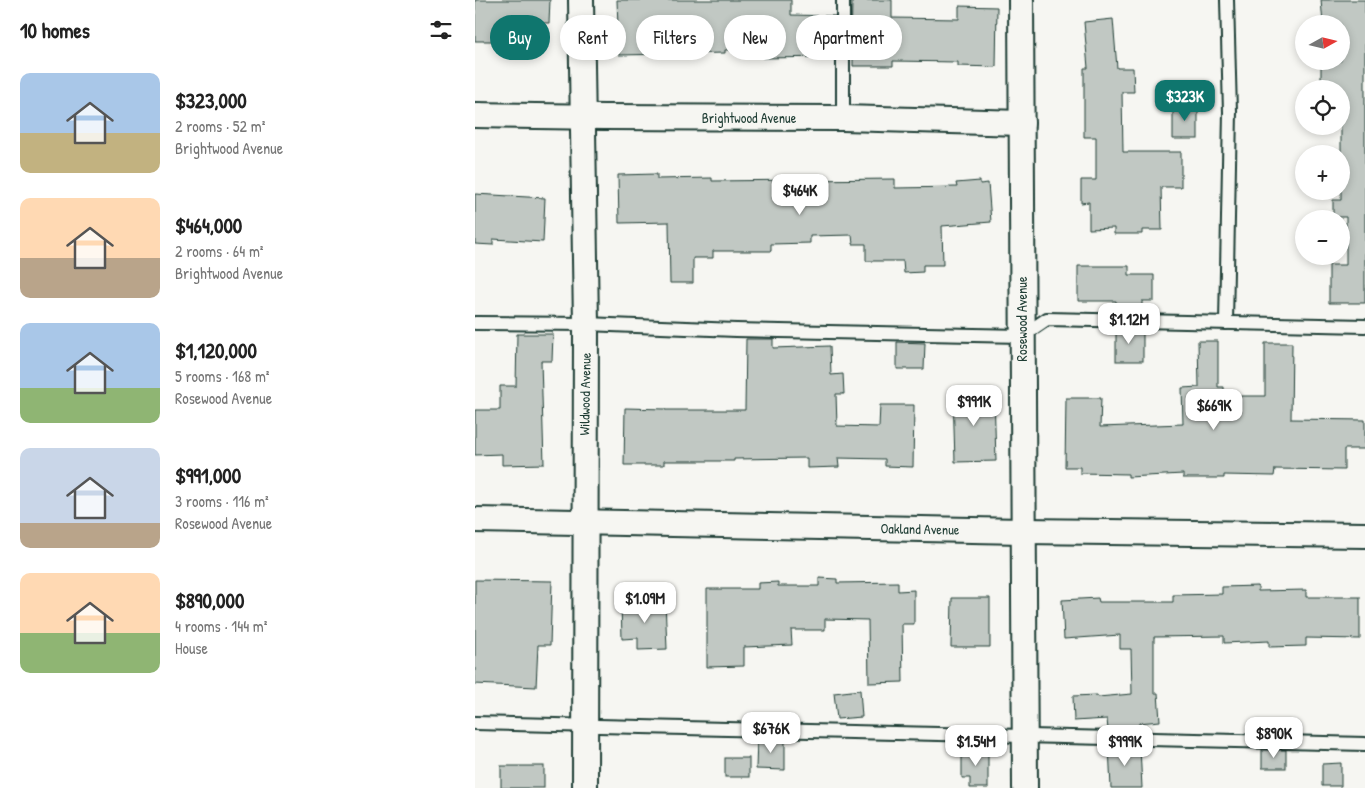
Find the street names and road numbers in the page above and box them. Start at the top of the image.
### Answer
street label: Brightwood Avenue [702,108,797,128]
street label: Rosewood Avenue [1012,276,1031,361]
street label: Wildwood Avenue [574,352,595,436]
street label: Oakland Avenue [880,518,960,539]

